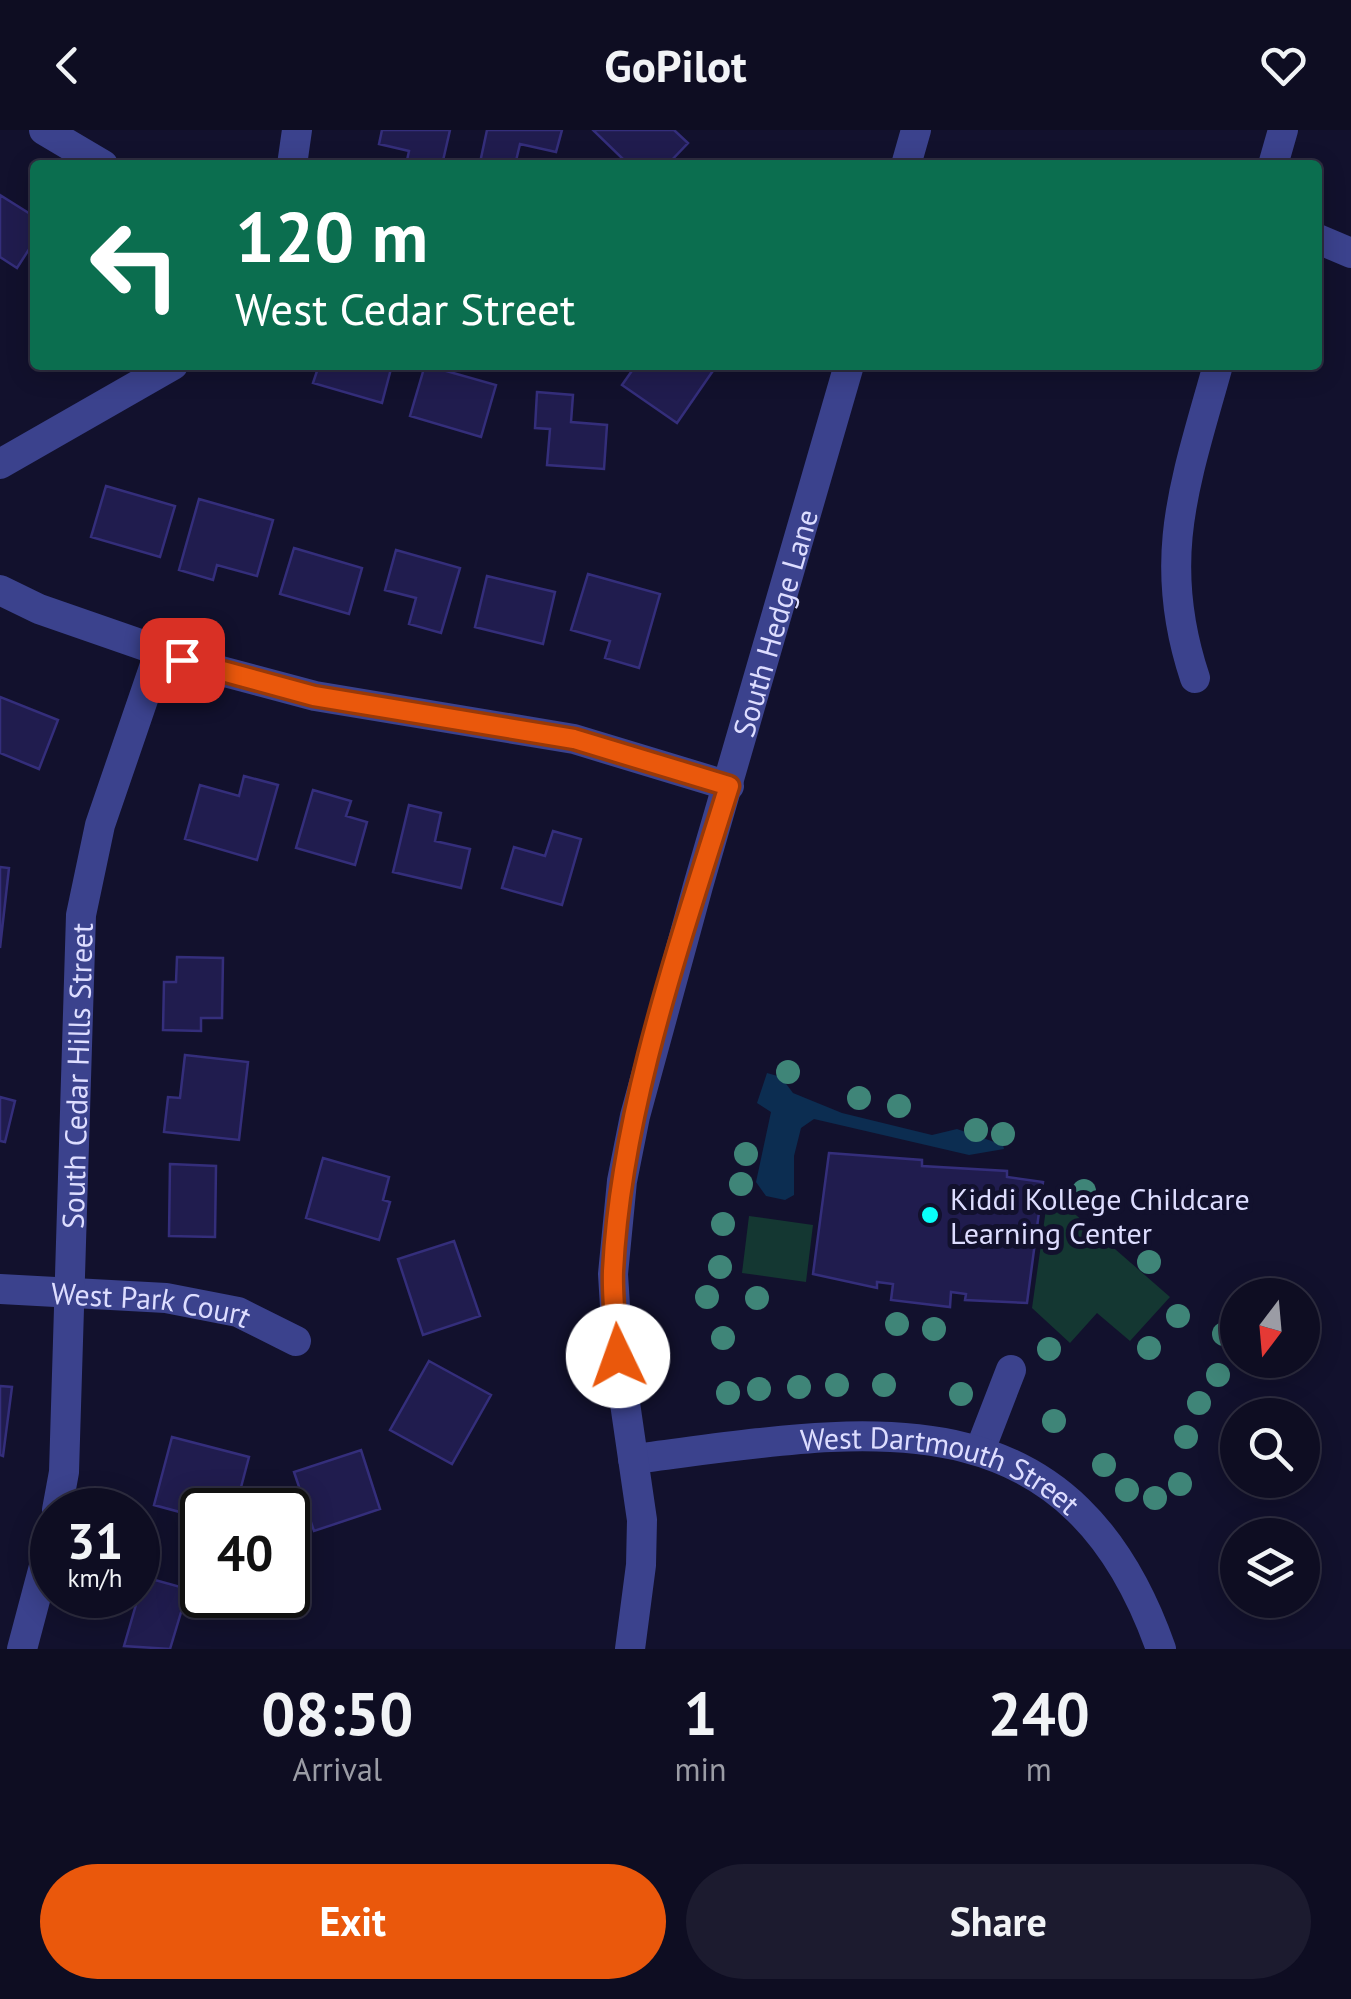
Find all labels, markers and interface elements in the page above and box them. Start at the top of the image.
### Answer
text: GoPilot [604,36,747,94]
icon: back [40,38,95,93]
icon: heart [1256,38,1311,93]
text: 120 m [235,191,428,281]
icon: left [70,200,200,330]
text: West Cedar Street [235,279,575,337]
street label: South Hedge Lane [723,504,826,741]
pin [140,618,225,703]
icon: arrive [155,633,210,688]
street label: South Cedar Hills Street [52,922,100,1230]
place label: Kiddi Kollege Childcare Learning Center [950,1179,1250,1252]
marker: Kiddi Kollege Childcare Learning Center [919,1204,941,1226]
street label: West Park Court [50,1272,259,1335]
north arrow [1220,1278,1320,1378]
map controls [1220,1278,1320,1618]
position arrow [566,1304,670,1408]
button: search [1220,1398,1320,1498]
street label: West Dartmouth Street [799,1417,1089,1522]
speed limit sign: 40 [180,1488,310,1618]
text: 31 [67,1508,123,1573]
button: layers [1220,1518,1320,1618]
text: km/h [68,1562,122,1594]
text: 08:50 [261,1674,413,1752]
text: 1 [684,1674,718,1752]
text: 240 [988,1674,1090,1752]
text: Arrival [292,1748,382,1790]
text: min [675,1748,727,1790]
text: m [1026,1748,1052,1790]
button: Exit [40,1864,666,1979]
button: Share [686,1864,1311,1979]

